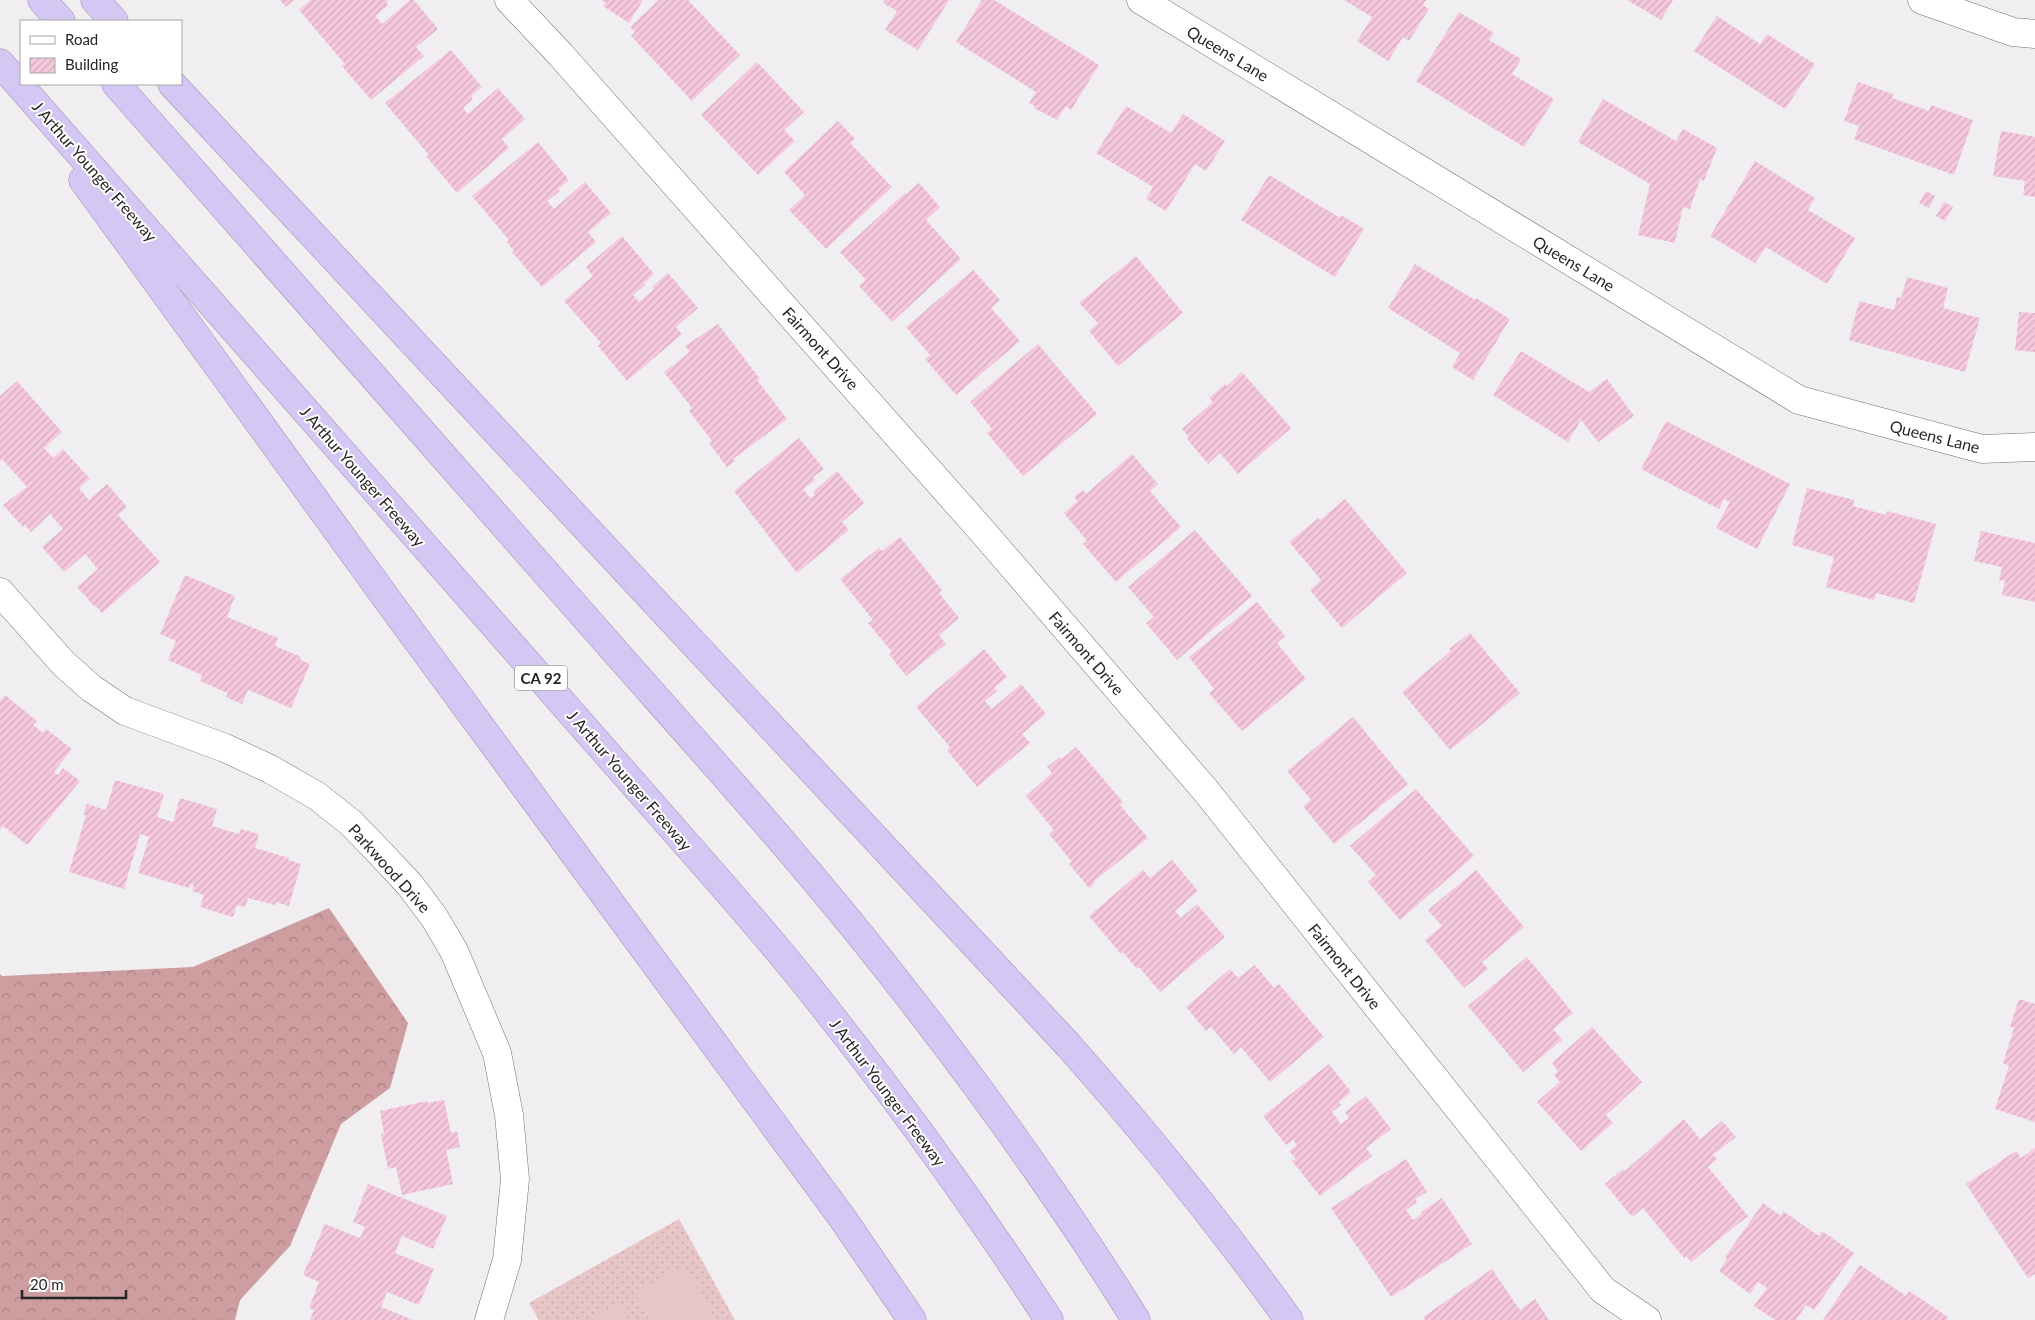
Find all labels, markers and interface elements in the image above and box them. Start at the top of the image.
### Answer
legend [20,20,182,85]
street label: Queens Lane [1184,21,1272,85]
text: Road [65,30,98,48]
text: Building [65,55,118,73]
street label: J Arthur Younger Freeway [29,97,162,246]
street label: Queens Lane [1530,231,1618,295]
street label: Fairmont Drive [779,303,863,393]
street label: J Arthur Younger Freeway [297,402,430,551]
street label: Queens Lane [1888,416,1982,456]
street label: Fairmont Drive [1046,607,1128,699]
road number: CA 92 [515,666,567,690]
street label: J Arthur Younger Freeway [564,706,697,855]
street label: Parkwood Drive [345,820,435,916]
street label: Fairmont Drive [1305,919,1385,1013]
street label: J Arthur Younger Freeway [826,1014,950,1170]
scale bar [22,1268,126,1300]
text: 20 m [30,1275,64,1293]

